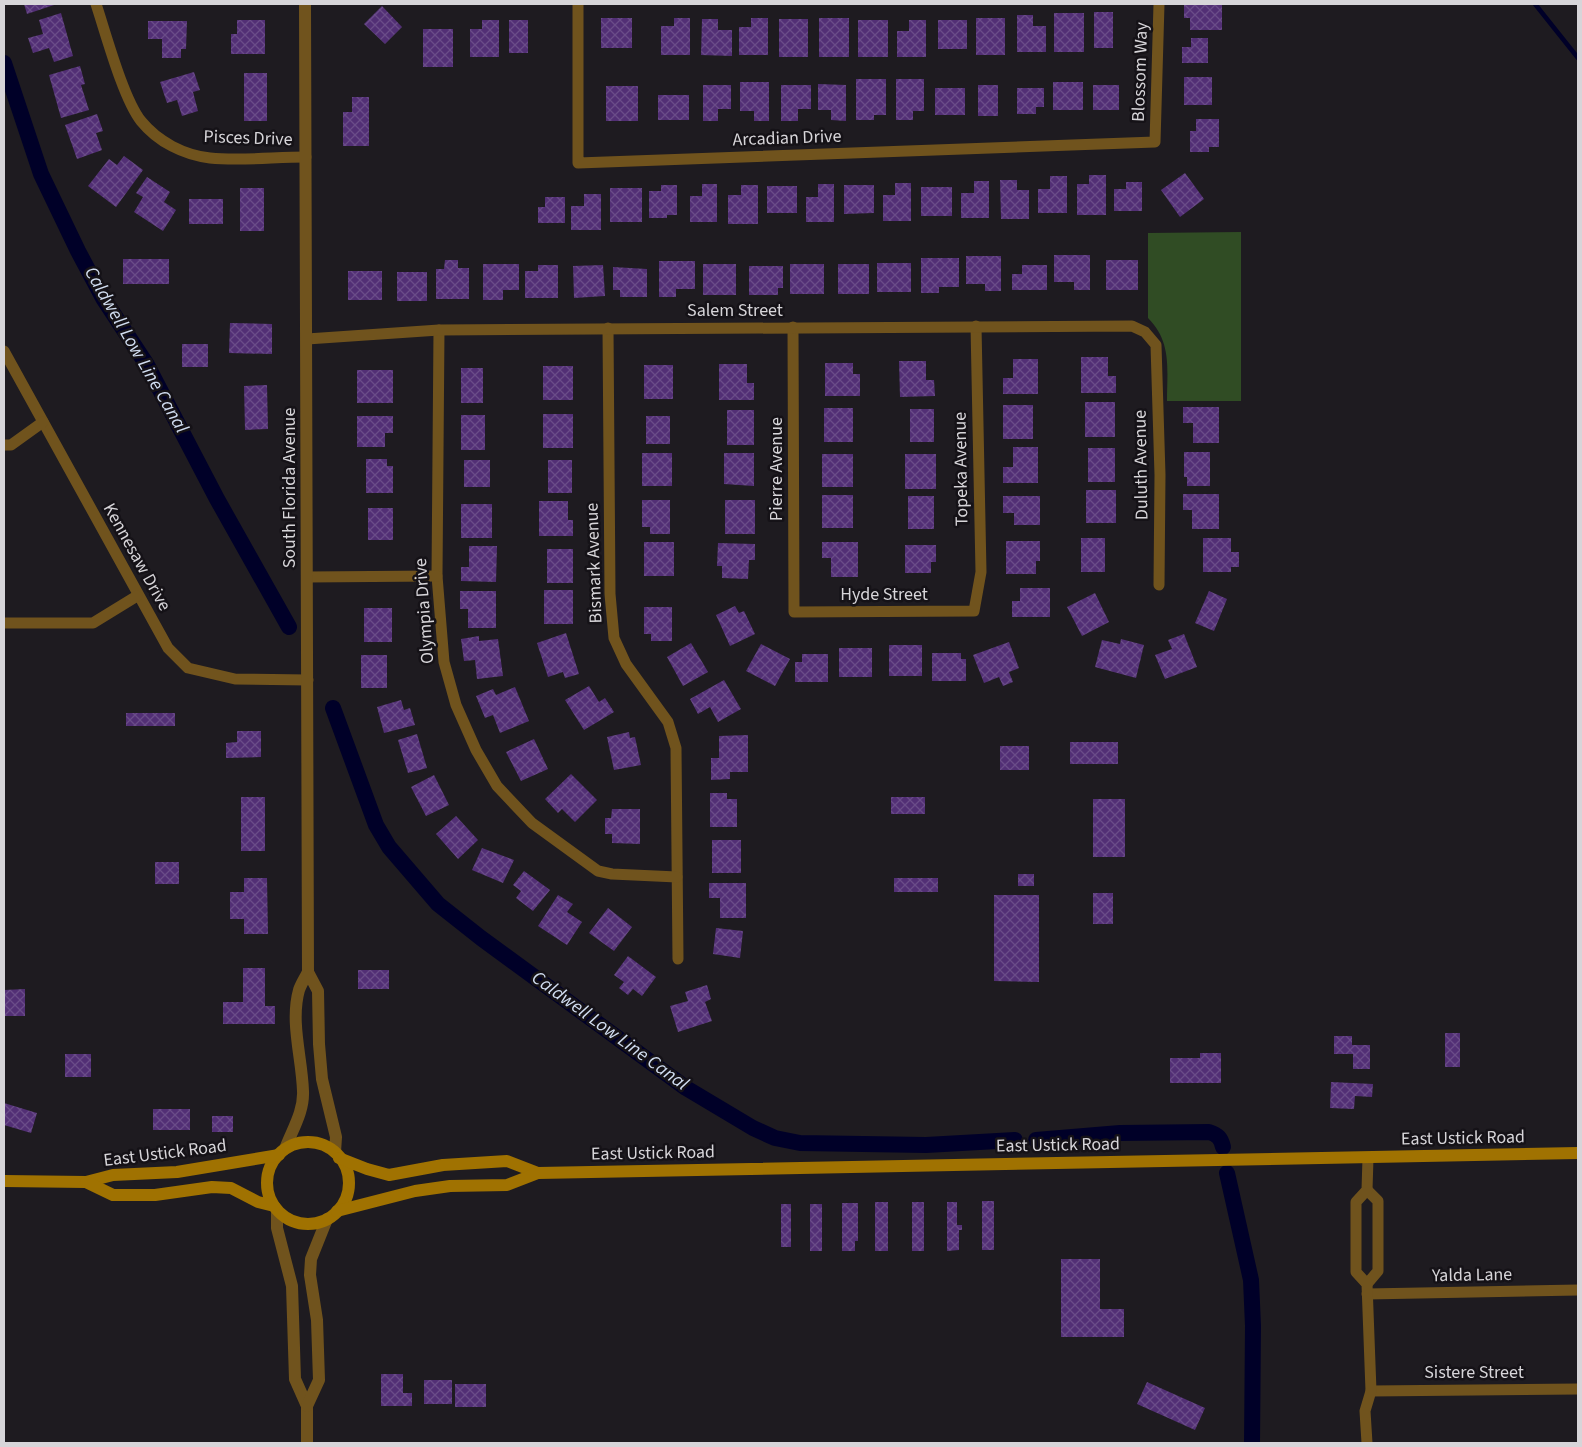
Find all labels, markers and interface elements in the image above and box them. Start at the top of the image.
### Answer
street label: Blossom Way [1126,21,1154,122]
street label: Pisces Drive [203,124,293,152]
street label: Arcadian Drive [732,124,842,152]
water label: Caldwell Low Line Canal [77,262,195,439]
street label: Salem Street [687,298,783,323]
street label: South Florida Avenue [277,408,302,568]
street label: Duluth Avenue [1128,410,1154,520]
street label: Topeka Avenue [948,412,974,526]
street label: Pierre Avenue [764,417,789,521]
street label: Kennesaw Drive [97,498,177,616]
street label: Bismark Avenue [579,502,609,624]
street label: Olympia Drive [408,557,440,665]
street label: Hyde Street [840,582,928,607]
water label: Caldwell Low Line Canal [526,965,694,1097]
street label: East Ustick Road [1401,1124,1525,1152]
street label: East Ustick Road [996,1131,1120,1159]
street label: East Ustick Road [102,1133,228,1173]
street label: East Ustick Road [591,1139,715,1167]
street label: Yalda Lane [1431,1262,1512,1288]
street label: Sistere Street [1424,1360,1524,1385]

